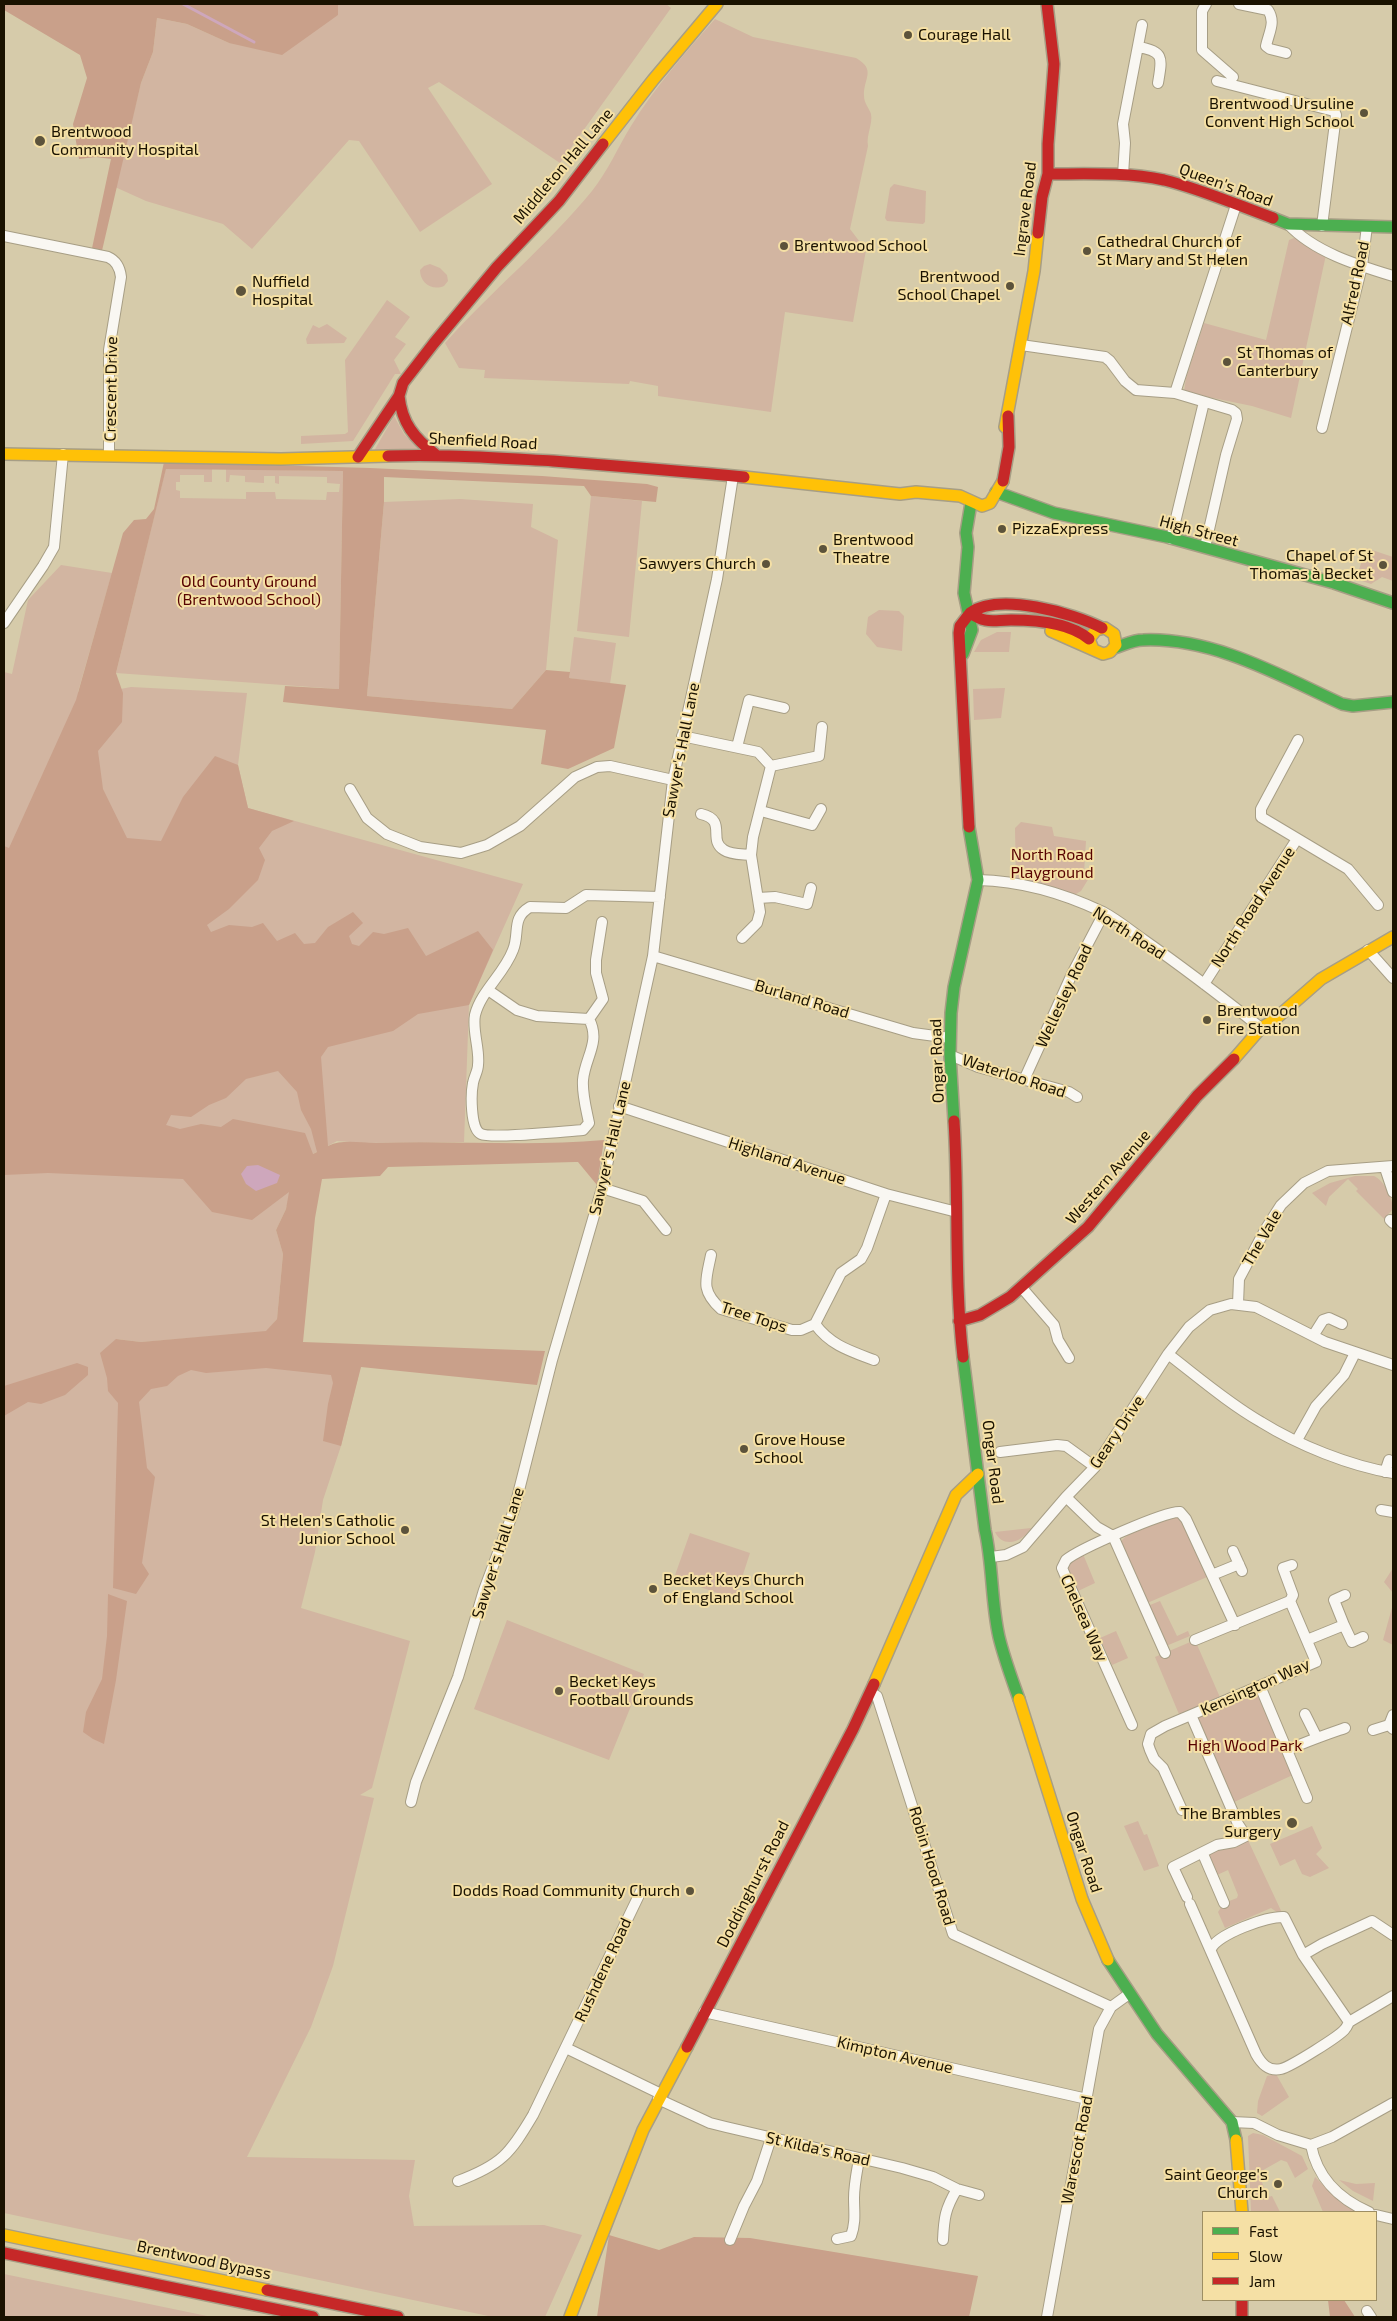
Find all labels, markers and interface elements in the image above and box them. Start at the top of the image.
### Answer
place label: Courage Hall [918,25,1011,45]
marker: Courage Hall [902,29,914,41]
place label: Brentwood Ursuline Convent High School [1205,94,1354,132]
street label: Middleton Hall Lane [509,104,617,228]
marker: Brentwood Ursuline Convent High School [1358,107,1370,119]
place label: Brentwood Community Hospital [51,122,199,160]
marker: Brentwood Community Hospital [33,134,47,148]
street label: Queen's Road [1177,159,1275,211]
street label: Ingrave Road [1010,161,1040,257]
place label: Cathedral Church of St Mary and St Helen [1097,232,1248,270]
place label: Brentwood School [794,236,927,256]
street label: Alfred Road [1337,239,1373,327]
marker: Brentwood School [778,240,790,252]
marker: Cathedral Church of St Mary and St Helen [1081,245,1093,257]
place label: Brentwood School Chapel [898,267,1000,305]
place label: Nuffield Hospital [252,272,313,310]
marker: Brentwood School Chapel [1004,280,1016,292]
marker: Nuffield Hospital [234,284,248,298]
street label: Crescent Drive [100,336,122,442]
place label: St Thomas of Canterbury [1237,343,1333,381]
marker: St Thomas of Canterbury [1221,356,1233,368]
street label: Shenfield Road [428,429,538,453]
street label: High Street [1157,511,1241,551]
place label: PizzaExpress [1012,519,1108,539]
marker: PizzaExpress [996,523,1008,535]
place label: Brentwood Theatre [833,530,914,568]
marker: Brentwood Theatre [817,543,829,555]
place label: Chapel of St Thomas à Becket [1250,546,1373,584]
place label: Sawyers Church [639,554,756,574]
marker: Sawyers Church [760,558,772,570]
marker: Chapel of St Thomas à Becket [1377,559,1389,571]
park label: Old County Ground (Brentwood School) [177,572,321,610]
street label: Sawyer's Hall Lane [659,681,703,819]
street label: North Road Avenue [1207,843,1299,971]
park label: North Road Playground [1010,845,1094,883]
street label: North Road [1089,902,1169,964]
street label: Wellesley Road [1032,941,1096,1051]
street label: Burland Road [752,976,852,1022]
place label: Brentwood Fire Station [1217,1001,1300,1039]
marker: Brentwood Fire Station [1201,1014,1213,1026]
street label: Ongar Road [926,1018,948,1104]
street label: Waterloo Road [960,1050,1068,1102]
street label: Sawyer's Hall Lane [585,1079,635,1217]
street label: Western Avenue [1062,1126,1154,1228]
street label: Highland Avenue [726,1133,848,1189]
street label: The Vale [1238,1206,1286,1270]
street label: Tree Tops [718,1297,790,1337]
street label: Geary Drive [1086,1392,1148,1472]
street label: Ongar Road [978,1419,1008,1505]
place label: Grove House School [754,1430,845,1468]
marker: Grove House School [738,1443,750,1455]
street label: Sawyer's Hall Lane [468,1485,528,1621]
place label: St Helen's Catholic Junior School [261,1511,395,1549]
marker: St Helen's Catholic Junior School [399,1524,411,1536]
place label: Becket Keys Church of England School [663,1570,804,1608]
street label: Chelsea Way [1056,1572,1112,1664]
marker: Becket Keys Church of England School [647,1583,659,1595]
street label: Kensington Way [1197,1654,1313,1720]
place label: Becket Keys Football Grounds [569,1672,694,1710]
marker: Becket Keys Football Grounds [553,1685,565,1697]
park label: High Wood Park [1188,1736,1302,1756]
street label: Robin Hood Road [905,1804,959,1928]
place label: The Brambles Surgery [1181,1804,1281,1842]
street label: Ongar Road [1062,1809,1106,1895]
marker: The Brambles Surgery [1285,1816,1299,1830]
street label: Doddinghurst Road [713,1817,793,1951]
place label: Dodds Road Community Church [452,1881,680,1901]
marker: Dodds Road Community Church [684,1885,696,1897]
street label: Rushdene Road [571,1915,635,2025]
street label: Kimpton Avenue [835,2032,955,2078]
street label: Warescot Road [1057,2094,1097,2206]
street label: St Kilda's Road [764,2128,872,2170]
place label: Saint George's Church [1164,2165,1268,2203]
marker: Saint George's Church [1272,2178,1284,2190]
legend [1202,2211,1377,2301]
text: Fast [1249,2222,1278,2240]
street label: Brentwood Bypass [135,2236,273,2284]
text: Slow [1249,2247,1283,2265]
text: Jam [1249,2272,1275,2290]

